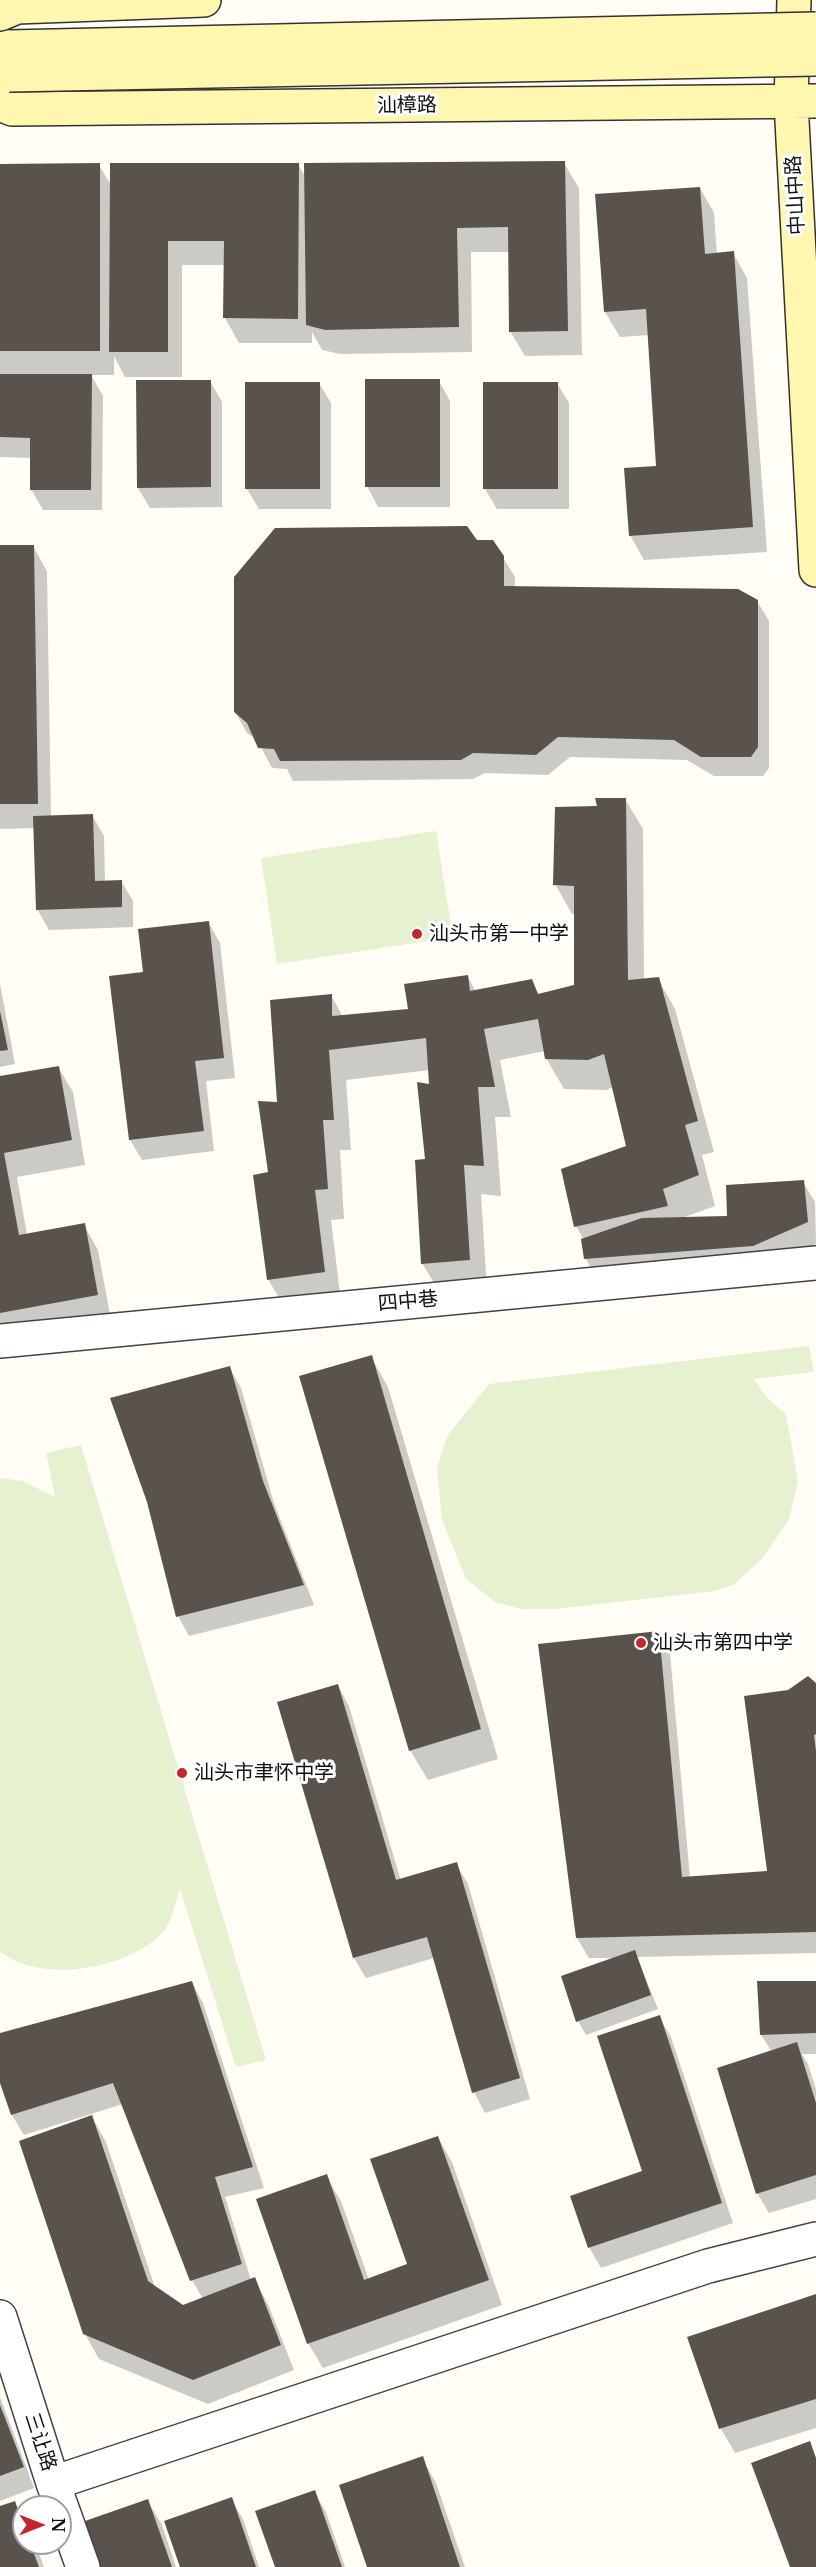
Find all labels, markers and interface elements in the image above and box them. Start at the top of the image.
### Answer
street label: 汕樟路 [377,93,437,119]
street label: 中山中路 [782,154,810,236]
place label: 汕头市第一中学 [429,922,569,946]
marker: 汕头市第一中学 [410,927,424,941]
street label: 四中巷 [377,1287,439,1317]
place label: 汕头市第四中学 [653,1631,793,1655]
marker: 汕头市第四中学 [634,1636,648,1650]
place label: 汕头市聿怀中学 [194,1761,334,1785]
marker: 汕头市聿怀中学 [175,1766,189,1780]
street label: 三让路 [19,2410,61,2474]
north arrow [12,2495,72,2555]
text: N [48,2517,68,2533]

